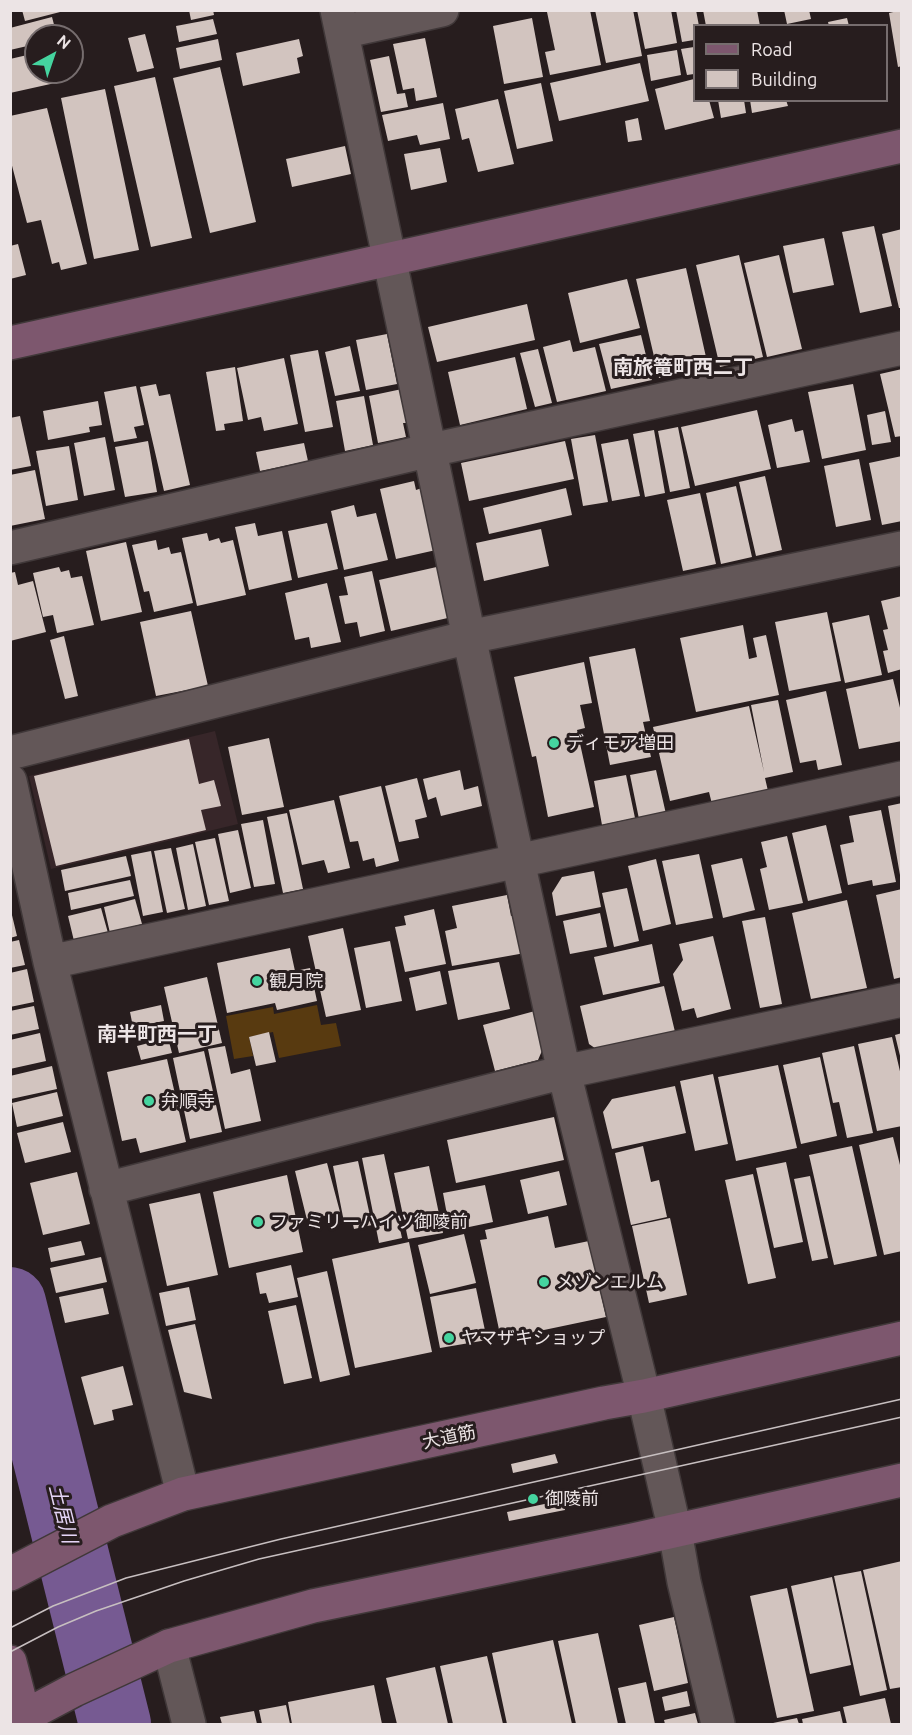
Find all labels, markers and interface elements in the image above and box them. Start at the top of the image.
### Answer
north arrow [24,24,84,84]
legend [693,24,888,102]
text: N [54,31,75,52]
text: Road [751,39,793,59]
text: Building [751,69,817,89]
district label: 南旅篭町西二丁 [613,355,753,379]
place label: ディモア増田 [566,732,674,754]
marker: ディモア増田 [547,736,561,750]
place label: 観月院 [269,970,323,992]
marker: 観月院 [250,974,264,988]
district label: 南半町西一丁 [97,1022,217,1046]
place label: 弁順寺 [161,1090,215,1112]
marker: 弁順寺 [142,1094,156,1108]
place label: ファミリーハイツ御陵前 [270,1211,468,1233]
marker: ファミリーハイツ御陵前 [251,1215,265,1229]
place label: メゾンエルム [556,1271,664,1293]
marker: メゾンエルム [537,1275,551,1289]
place label: ヤマザキショップ [461,1327,605,1349]
marker: ヤマザキショップ [442,1331,456,1345]
street label: 大道筋 [420,1421,478,1453]
water label: 土居川 [44,1482,82,1546]
place label: 御陵前 [545,1488,599,1510]
marker: 御陵前 [526,1492,540,1506]

